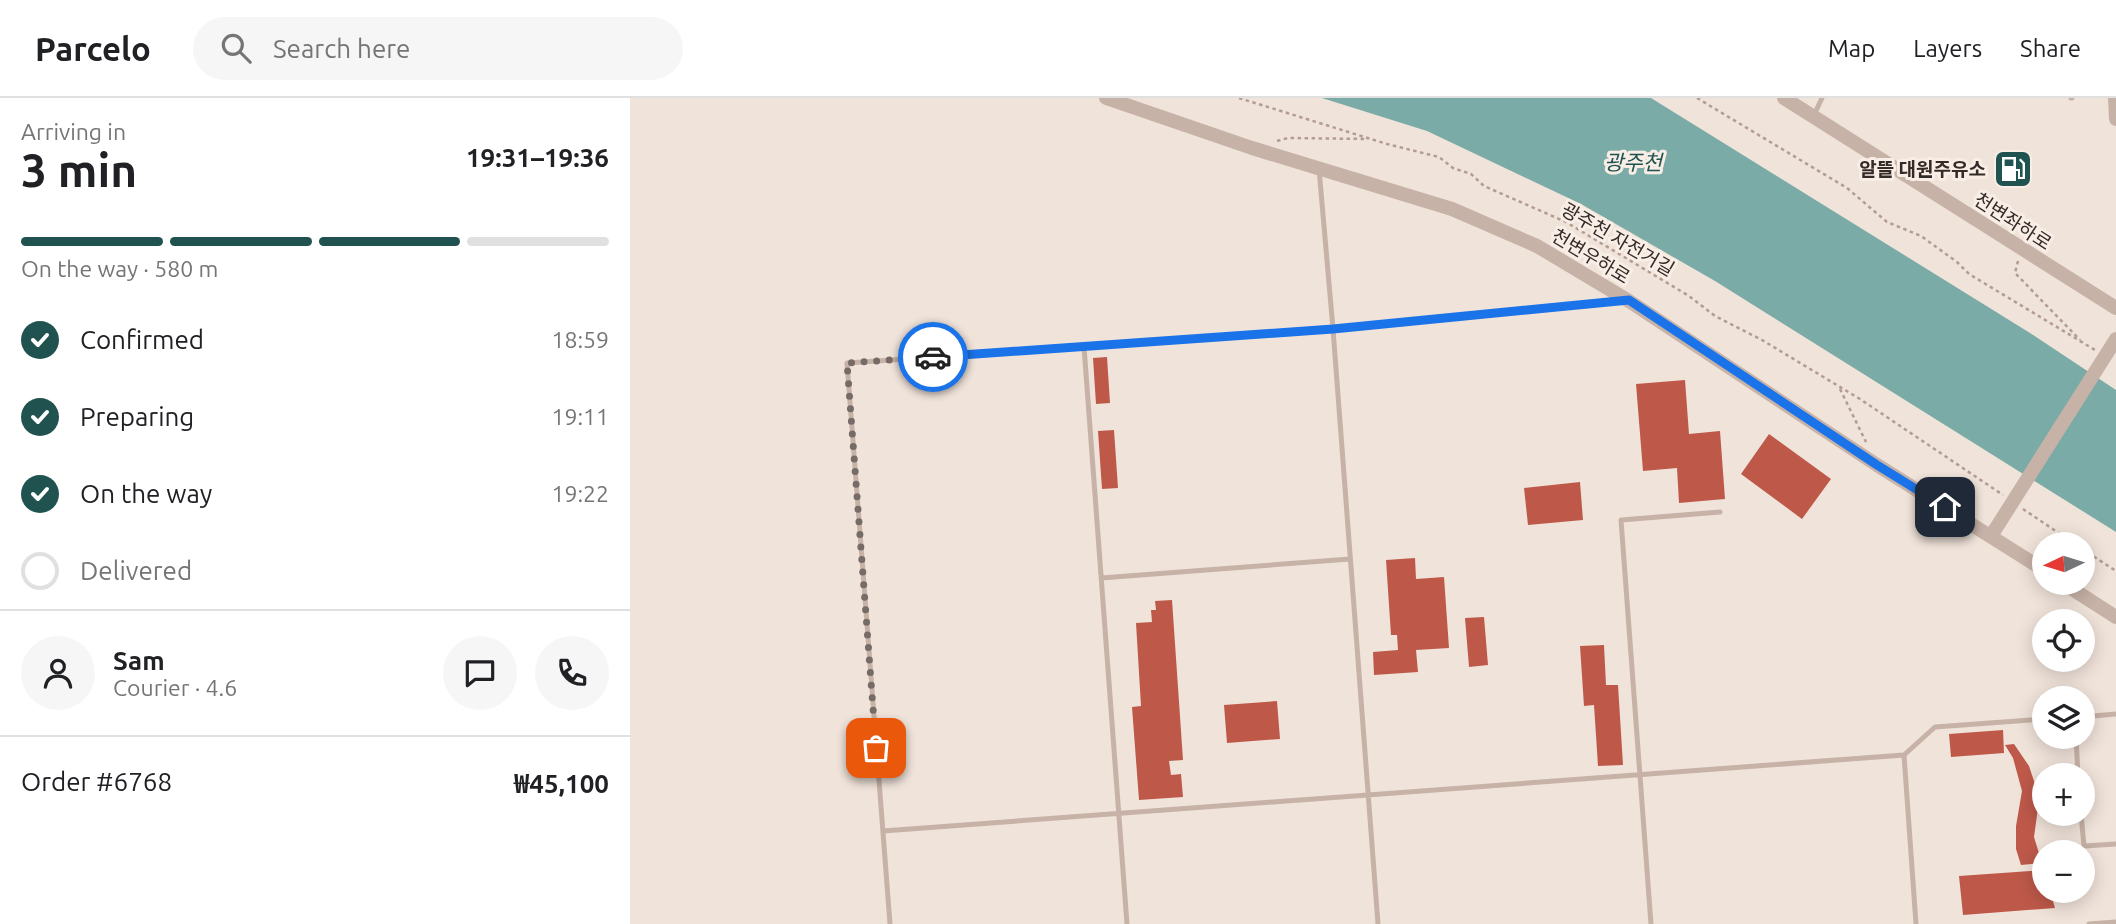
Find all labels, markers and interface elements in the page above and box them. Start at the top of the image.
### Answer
search box [193,17,683,80]
icon: search [217,29,255,67]
text: Parcelo [35,30,151,67]
text: Search here [273,34,410,63]
text: Map [1828,35,1875,62]
text: Layers [1913,35,1982,62]
text: Share [2020,35,2081,62]
text: Arriving in [21,119,126,144]
text: 19:31–19:36 [466,143,609,172]
text: 3 min [21,144,137,196]
fuel station icon: 알뜰 대원주유소 [1992,148,2034,190]
water label: 광주천 [1604,150,1665,174]
place label: 알뜰 대원주유소 [1859,158,1986,180]
street label: 천변좌하로 [1970,188,2056,254]
street label: 광주천 자전거길 [1558,198,1678,280]
street label: 천변우하로 [1548,224,1634,288]
text: On the way · 580 m [21,256,218,281]
icon: check [21,321,59,359]
courier [898,322,968,392]
text: Confirmed [80,325,204,354]
text: 18:59 [551,327,609,352]
icon: car [914,338,952,376]
icon: check [21,398,59,436]
text: Preparing [80,402,194,431]
text: 19:11 [551,404,609,429]
icon: check [21,475,59,513]
pin [1915,477,1975,537]
text: On the way [80,479,212,508]
text: 19:22 [551,481,609,506]
icon: home [1926,488,1964,526]
north arrow [2032,532,2095,595]
map controls [2032,532,2095,903]
text: Delivered [80,556,192,585]
button: locate [2032,609,2095,672]
button: person [21,636,95,710]
button: chat [443,636,517,710]
button: phone [535,636,609,710]
text: Sam [113,646,165,675]
text: Courier · 4.6 [113,675,237,700]
button: layers [2032,686,2095,749]
pin [846,718,906,778]
icon: bag [857,729,895,767]
button: + [2032,763,2095,826]
text: Order #6768 [21,767,172,796]
text: ₩45,100 [514,769,609,798]
button: − [2032,840,2095,903]

